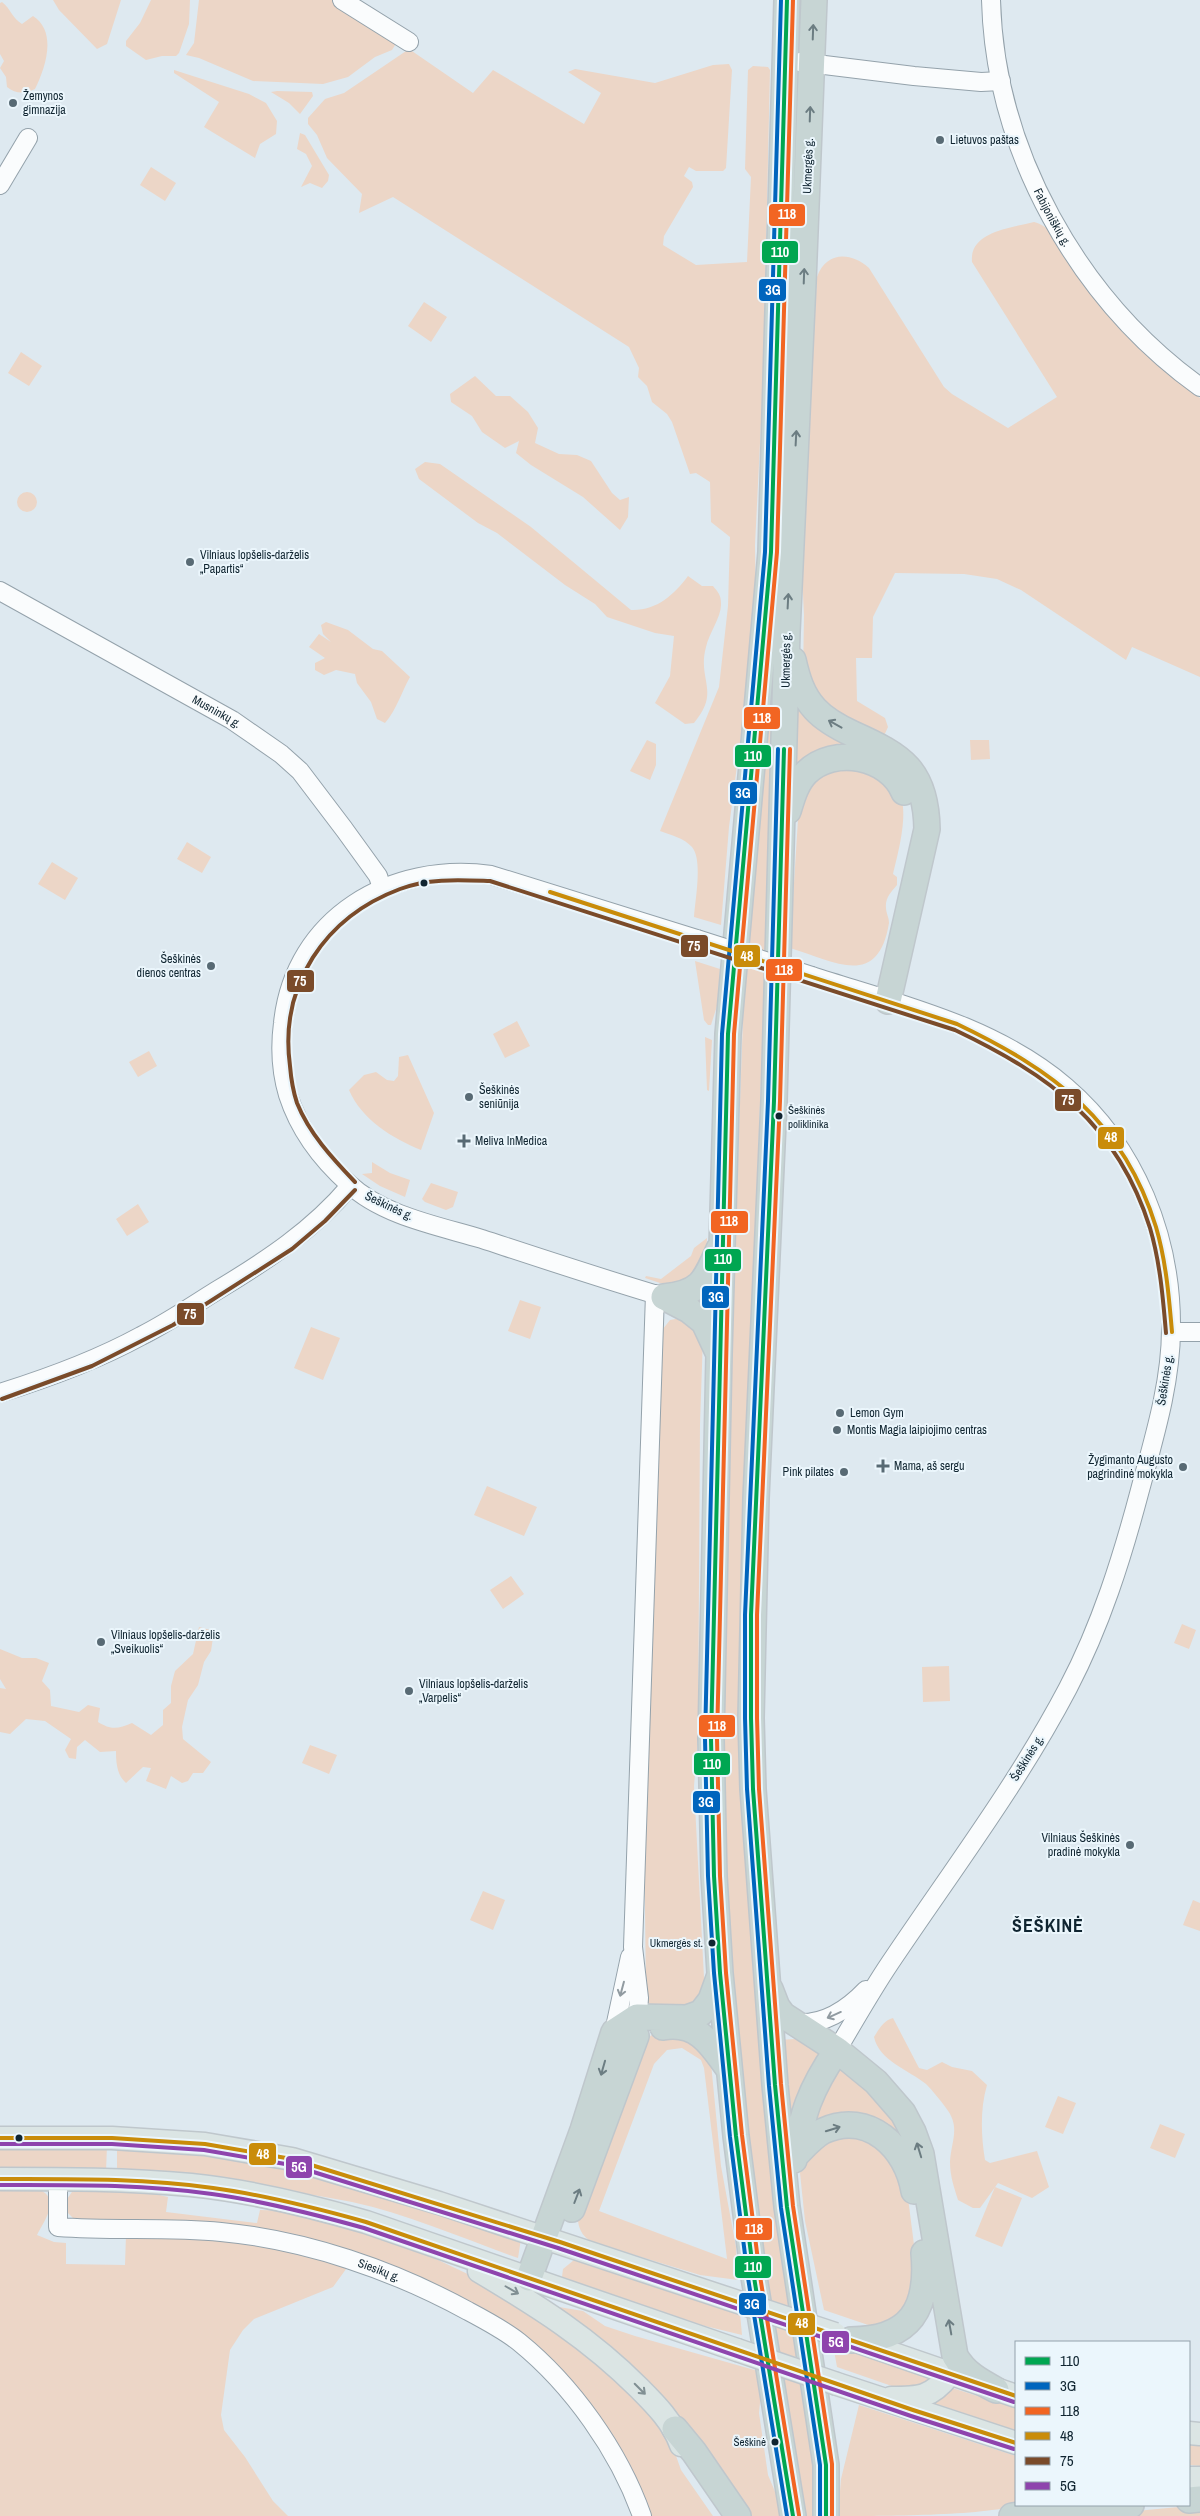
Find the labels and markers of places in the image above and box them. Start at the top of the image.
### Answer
place label: Žemynos gimnazija [23,88,66,118]
marker: Žemynos gimnazija [7,97,19,109]
place label: Lietuvos paštas [950,132,1019,148]
marker: Lietuvos paštas [934,134,946,146]
place label: Vilniaus lopšelis-darželis „Papartis“ [200,547,309,577]
marker: Vilniaus lopšelis-darželis „Papartis“ [184,556,196,568]
unlabelled marker [419,878,429,888]
place label: Šeškinės dienos centras [136,951,201,981]
marker: Šeškinės dienos centras [205,960,217,972]
place label: Šeškinės seniūnija [479,1082,520,1112]
marker: Šeškinės seniūnija [463,1091,475,1103]
place label: Šeškinės poliklinika [788,1103,829,1131]
marker: Šeškinės poliklinika [774,1111,784,1121]
place label: Meliva InMedica [475,1133,548,1149]
marker: Meliva InMedica [457,1134,471,1148]
place label: Lemon Gym [850,1405,904,1421]
marker: Lemon Gym [834,1407,846,1419]
place label: Montis Magia laipiojimo centras [847,1422,987,1438]
marker: Montis Magia laipiojimo centras [831,1424,843,1436]
place label: Žygimanto Augusto pagrindinė mokykla [1087,1452,1174,1482]
place label: Mama, aš sergu [894,1458,965,1474]
marker: Mama, aš sergu [876,1459,890,1473]
marker: Žygimanto Augusto pagrindinė mokykla [1177,1461,1189,1473]
place label: Pink pilates [783,1464,834,1480]
marker: Pink pilates [838,1466,850,1478]
place label: Vilniaus lopšelis-darželis „Sveikuolis“ [111,1627,220,1657]
marker: Vilniaus lopšelis-darželis „Sveikuolis“ [95,1636,107,1648]
place label: Vilniaus lopšelis-darželis „Varpelis“ [419,1676,528,1706]
marker: Vilniaus lopšelis-darželis „Varpelis“ [403,1685,415,1697]
place label: Vilniaus Šeškinės pradinė mokykla [1041,1830,1121,1860]
marker: Vilniaus Šeškinės pradinė mokykla [1124,1839,1136,1851]
place label: Ukmergės st. [650,1936,703,1950]
marker: Ukmergės st. [707,1938,717,1948]
unlabelled marker [14,2133,24,2143]
place label: Šeškinė [733,2435,766,2449]
marker: Šeškinė [770,2437,780,2447]

